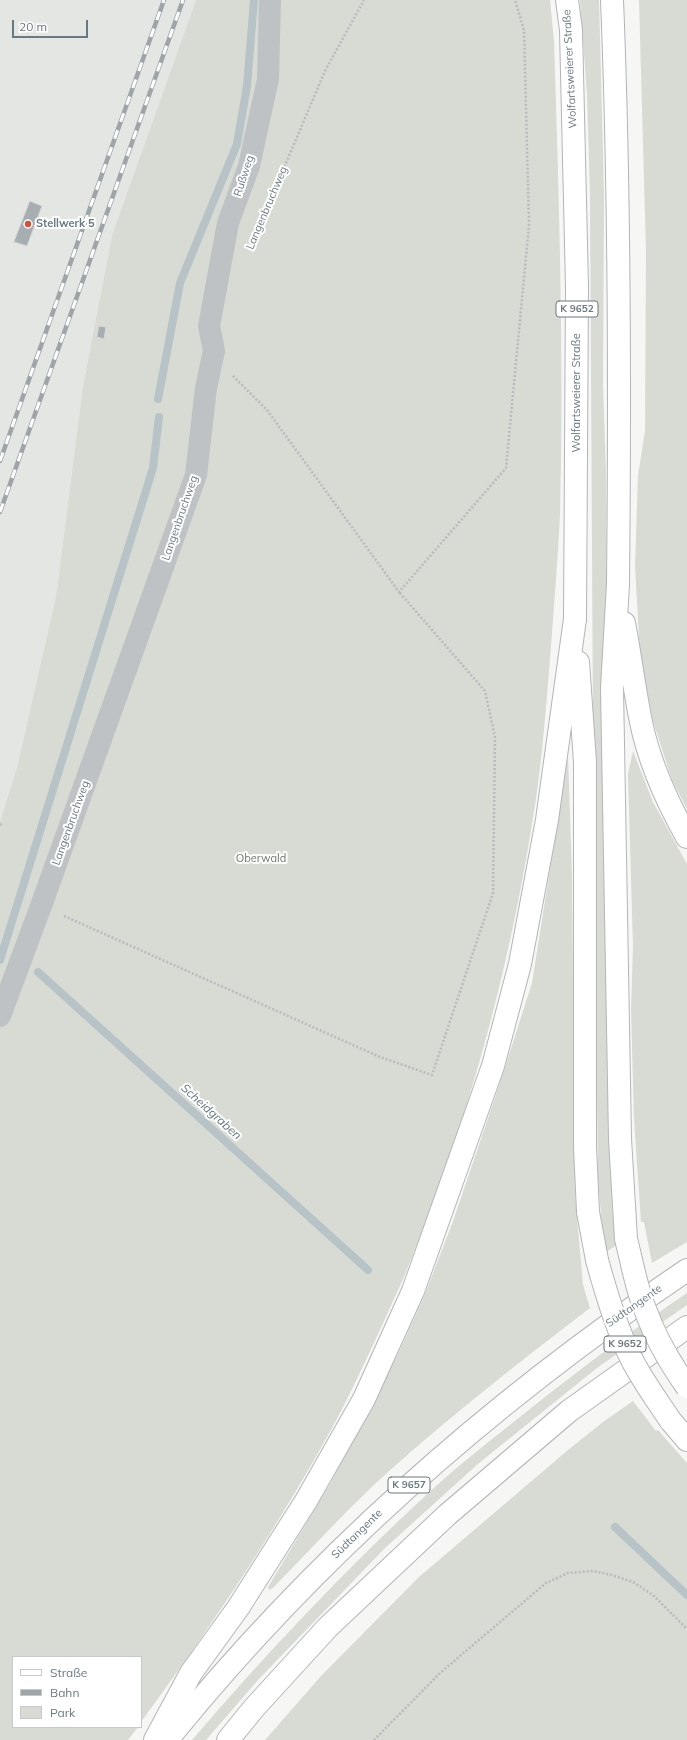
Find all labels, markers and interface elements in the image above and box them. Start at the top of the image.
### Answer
street label: Wolfartsweierer Straße [560,9,580,129]
scale bar [14,12,90,38]
text: 20 m [19,19,47,34]
street label: Rußweg [231,154,257,198]
street label: Langenbruchweg [244,164,290,252]
place label: Stellwerk 5 [36,217,95,231]
marker: Stellwerk 5 [23,219,33,229]
road number: K 9652 [556,301,598,317]
street label: Wolfartsweierer Straße [570,333,584,453]
street label: Langenbruchweg [159,474,201,562]
street label: Langenbruchweg [50,779,92,867]
park label: Oberwald [236,852,286,866]
water label: Scheidgraben [178,1081,244,1143]
street label: Südtangente [603,1282,665,1330]
road number: K 9652 [604,1336,646,1352]
road number: K 9657 [388,1477,430,1493]
street label: Südtangente [329,1506,385,1562]
legend [12,1656,142,1728]
text: Straße [50,1665,87,1680]
text: Bahn [50,1685,79,1700]
text: Park [50,1705,75,1720]

